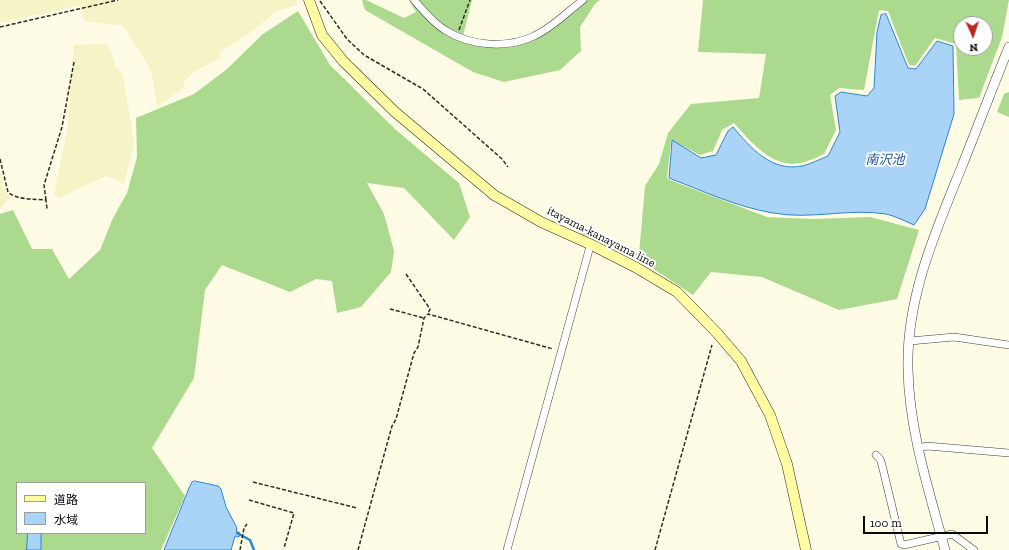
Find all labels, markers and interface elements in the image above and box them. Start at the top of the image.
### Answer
north arrow [953,16,993,56]
text: N [969,41,978,54]
water label: 南沢池 [866,152,904,168]
street label: itayama-kanayama line [544,203,658,271]
legend [16,482,146,534]
text: 道路 [54,493,78,507]
scale bar [865,508,990,534]
text: 水域 [54,513,78,527]
text: 100 m [870,516,902,530]

